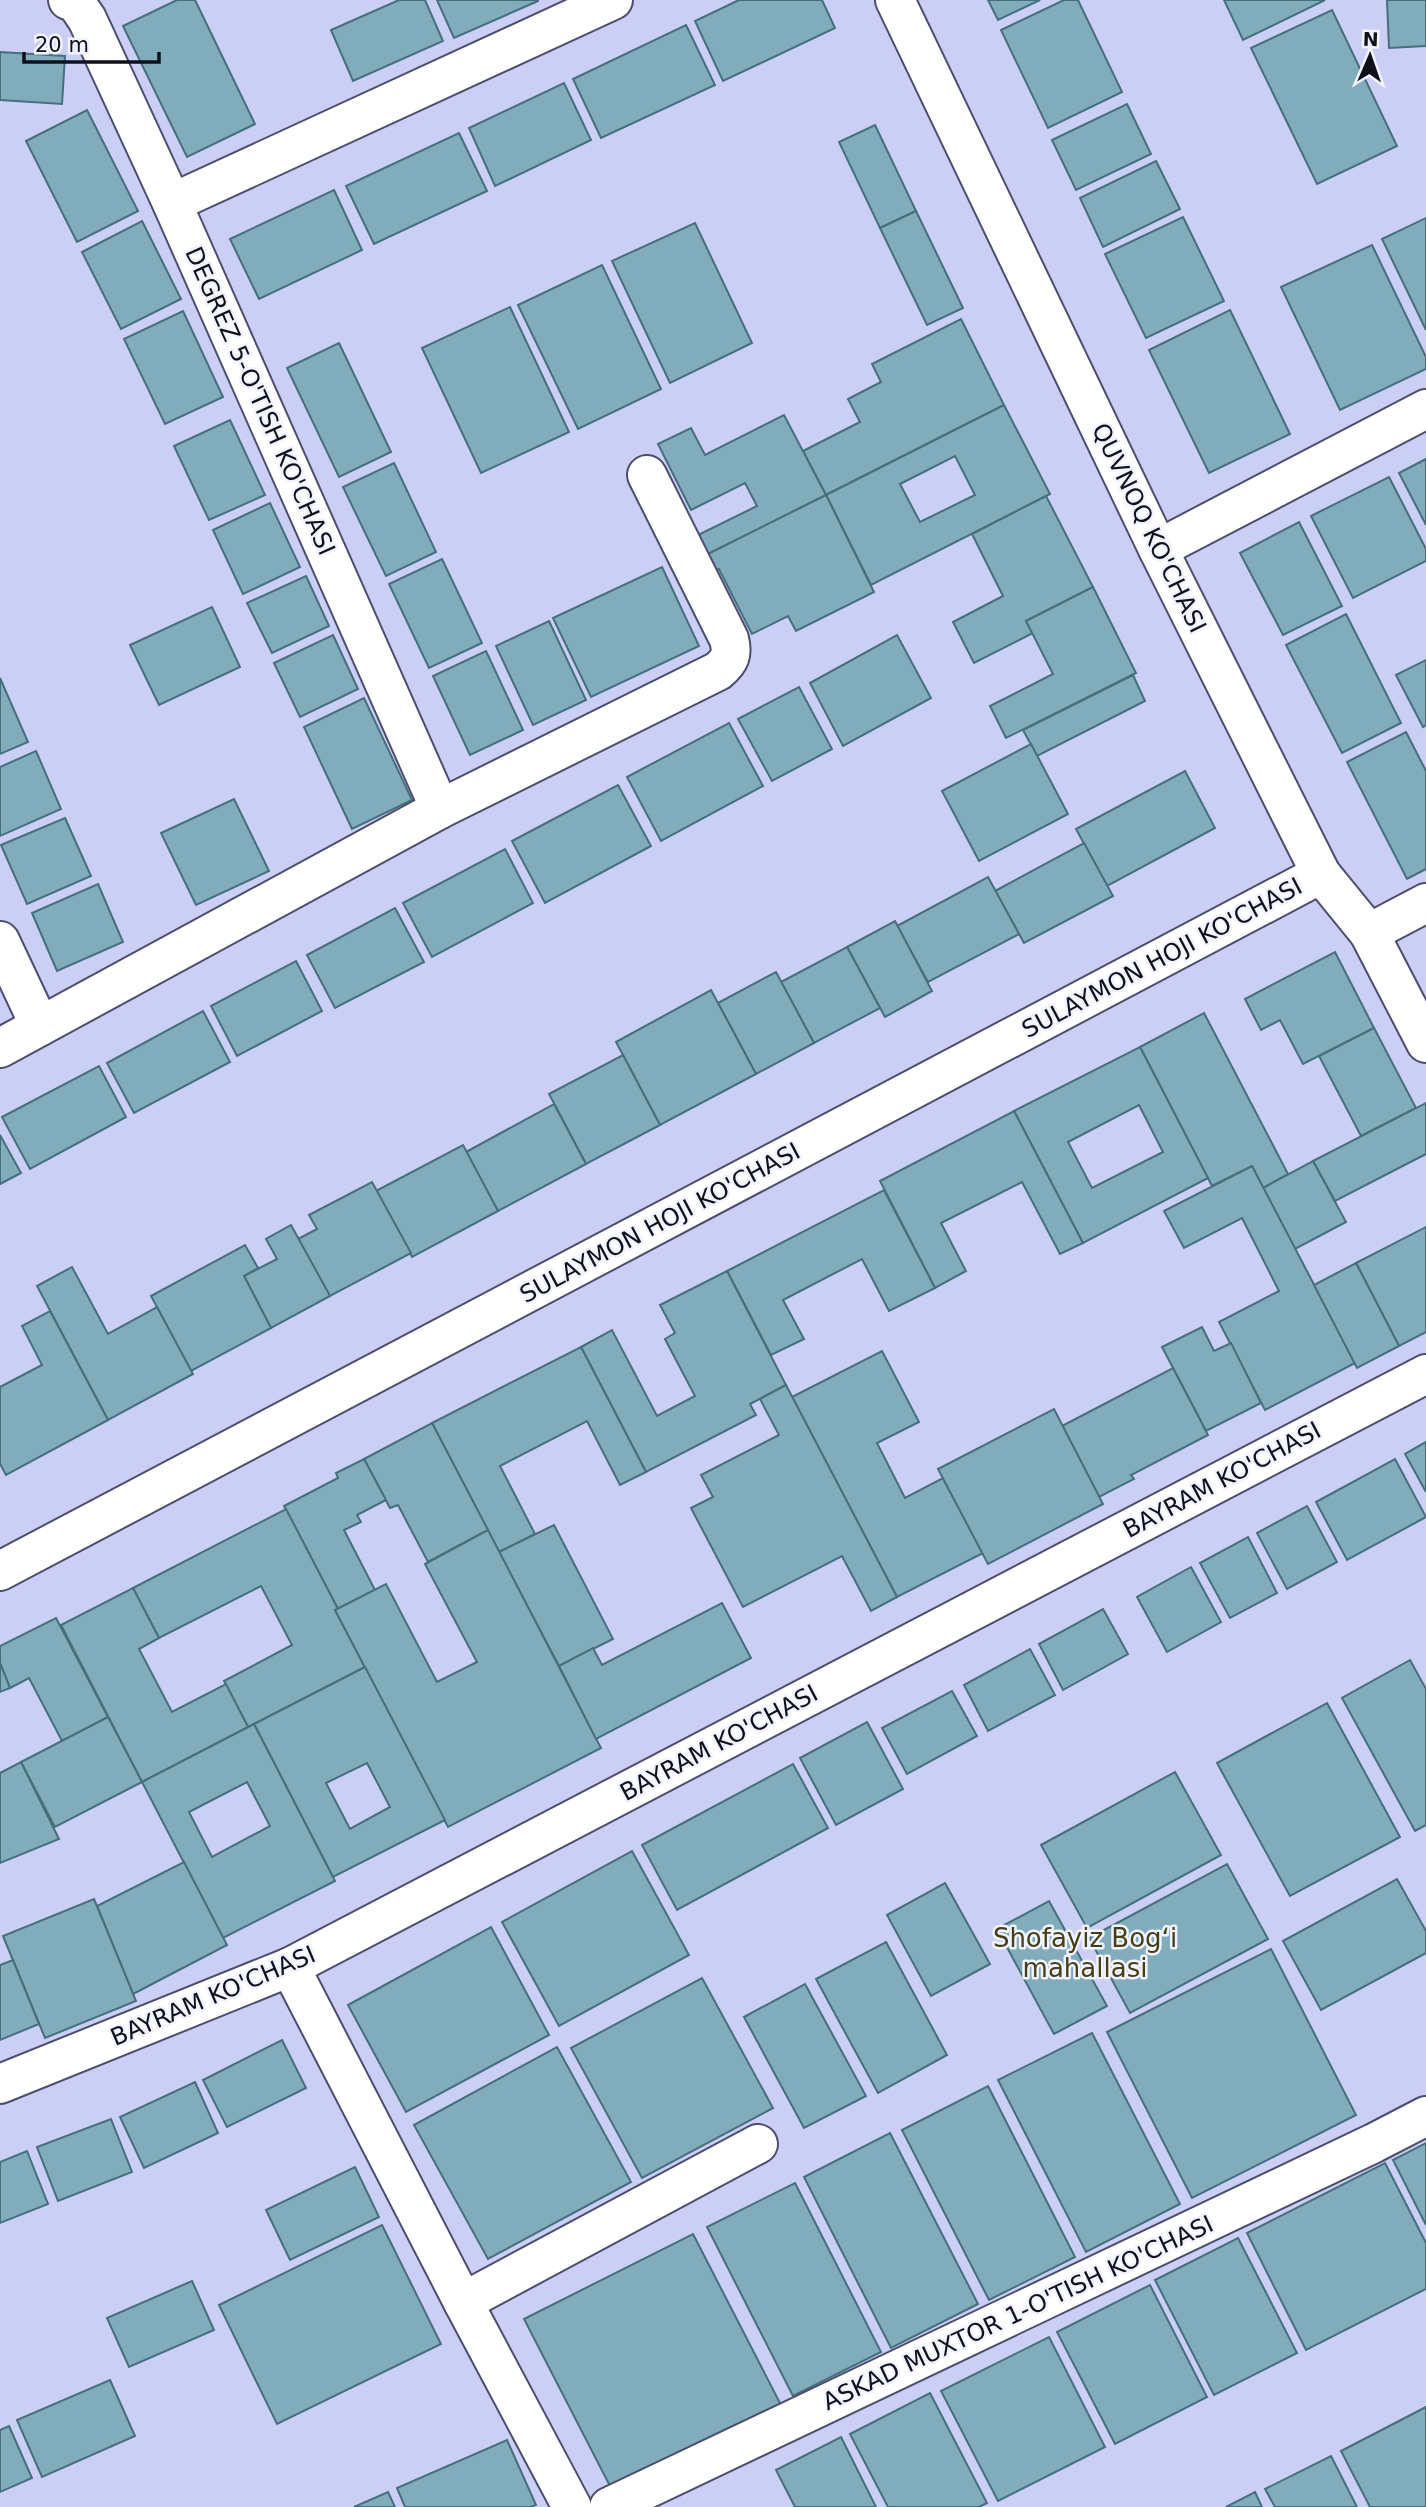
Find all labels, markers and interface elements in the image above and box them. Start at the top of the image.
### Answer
scale bar [24,21,159,65]
north arrow [1335,21,1405,91]
text: N [1362,28,1379,50]
text: 20 m [35,33,89,57]
street label: DEGREZ 5-O'TISH KO'CHASI [179,243,341,559]
street label: QUVNOQ KO'CHASI [1086,419,1212,637]
street label: SULAYMON HOJI KO'CHASI [1017,872,1307,1044]
street label: SULAYMON HOJI KO'CHASI [515,1137,805,1309]
street label: BAYRAM KO'CHASI [1118,1416,1326,1544]
street label: BAYRAM KO'CHASI [615,1679,823,1807]
district label: Shofayiz Bogʻi mahallasi [993,1923,1177,1983]
street label: BAYRAM KO'CHASI [106,1940,320,2052]
street label: ASKAD MUXTOR 1-O'TISH KO'CHASI [818,2210,1218,2416]

